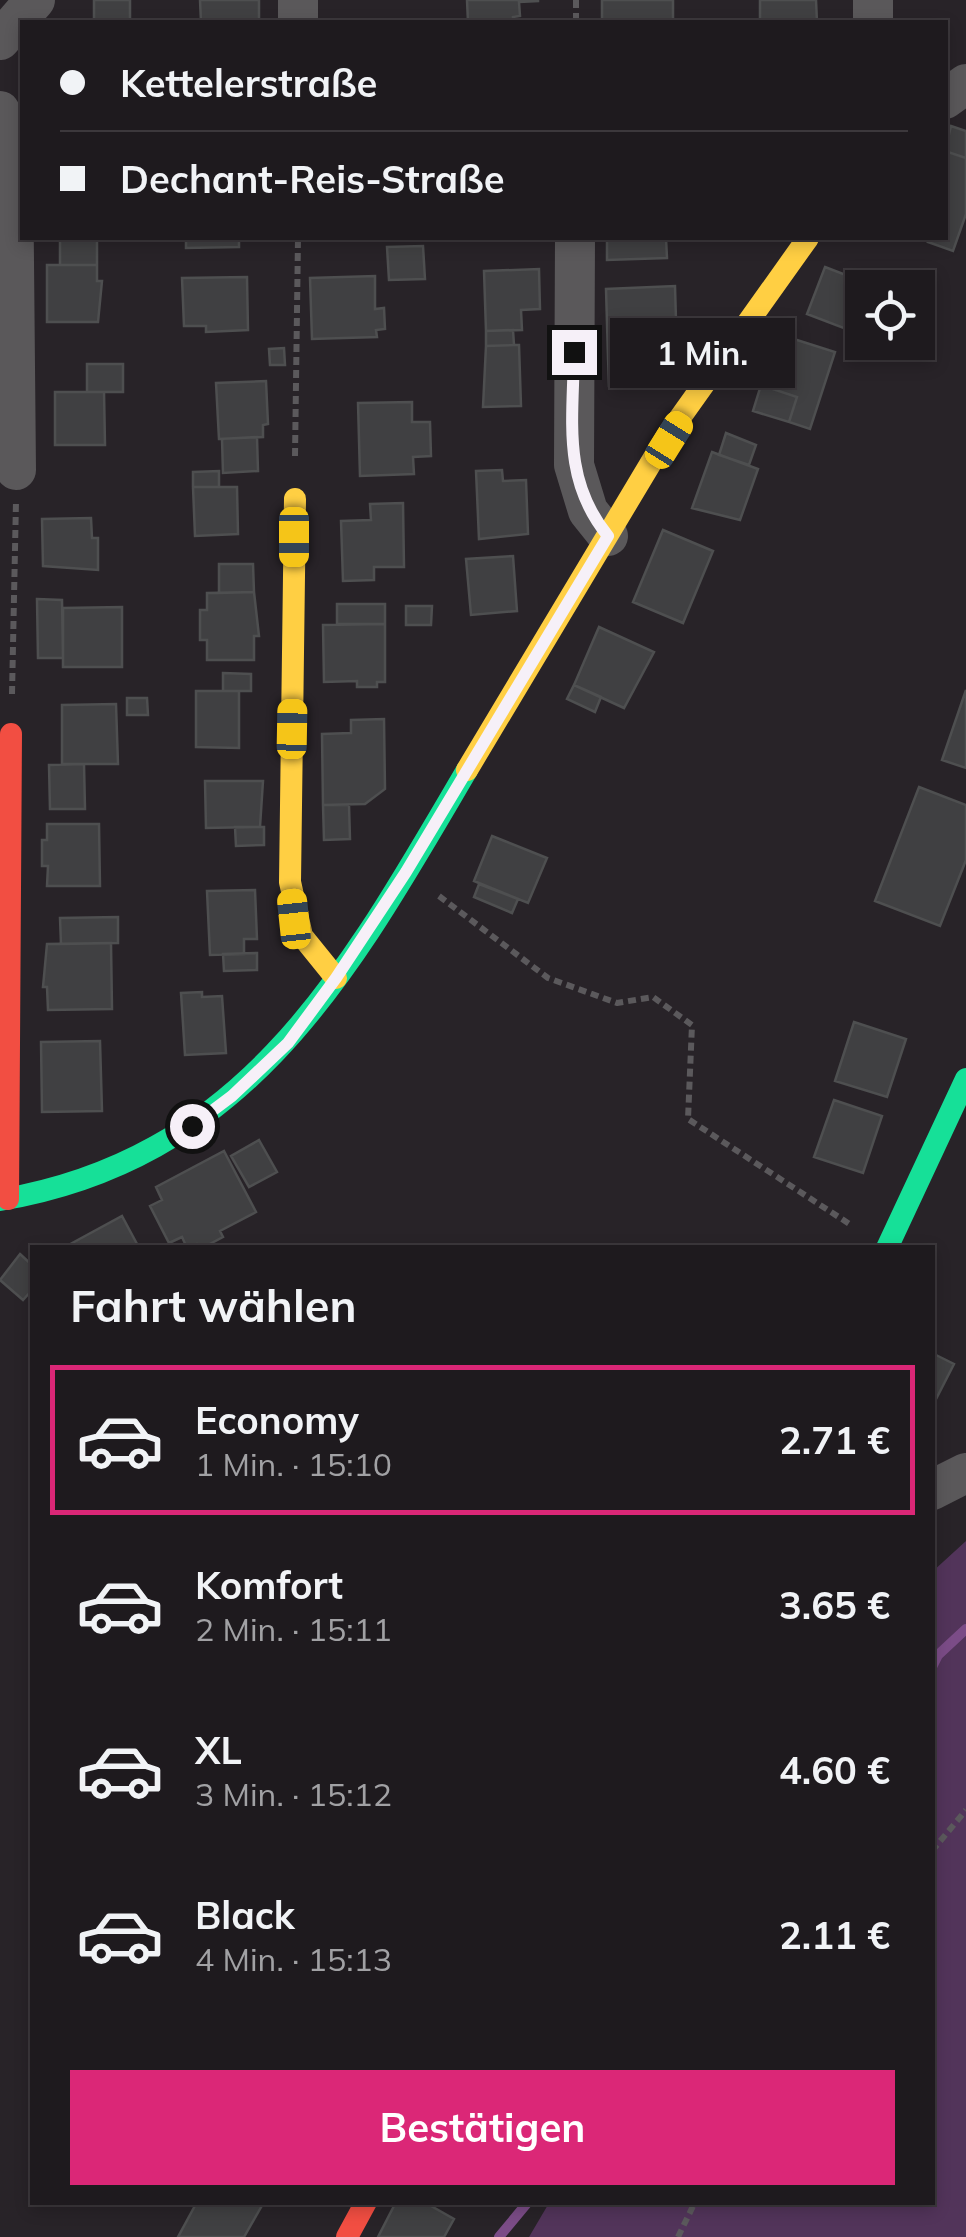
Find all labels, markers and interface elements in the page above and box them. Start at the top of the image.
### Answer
text: Kettelerstraße [120,59,377,107]
text: Dechant-Reis-Straße [120,155,505,203]
map controls [845,270,935,360]
button: locate [845,270,935,360]
callout: 1 Min. [609,317,794,387]
route end [552,330,597,375]
text: 1 Min. [657,333,748,373]
car [640,407,698,473]
car [279,507,309,567]
car [276,699,308,759]
car [276,888,312,950]
route start [170,1104,215,1149]
text: Fahrt wählen [70,1277,357,1333]
icon: car [75,1395,165,1485]
text: Economy [195,1396,359,1444]
text: 2.71 € [779,1416,890,1464]
text: 1 Min. · 15:10 [195,1444,392,1484]
icon: car [75,1560,165,1650]
text: Komfort [195,1561,343,1609]
text: 3.65 € [779,1581,890,1629]
text: 2 Min. · 15:11 [195,1609,392,1649]
icon: car [75,1725,165,1815]
text: XL [195,1726,242,1774]
text: 4.60 € [779,1746,890,1794]
text: 3 Min. · 15:12 [195,1774,392,1814]
icon: car [75,1890,165,1980]
text: Black [195,1891,295,1939]
text: 2.11 € [779,1911,890,1959]
text: 4 Min. · 15:13 [195,1939,392,1979]
button: Bestätigen [70,2070,895,2185]

